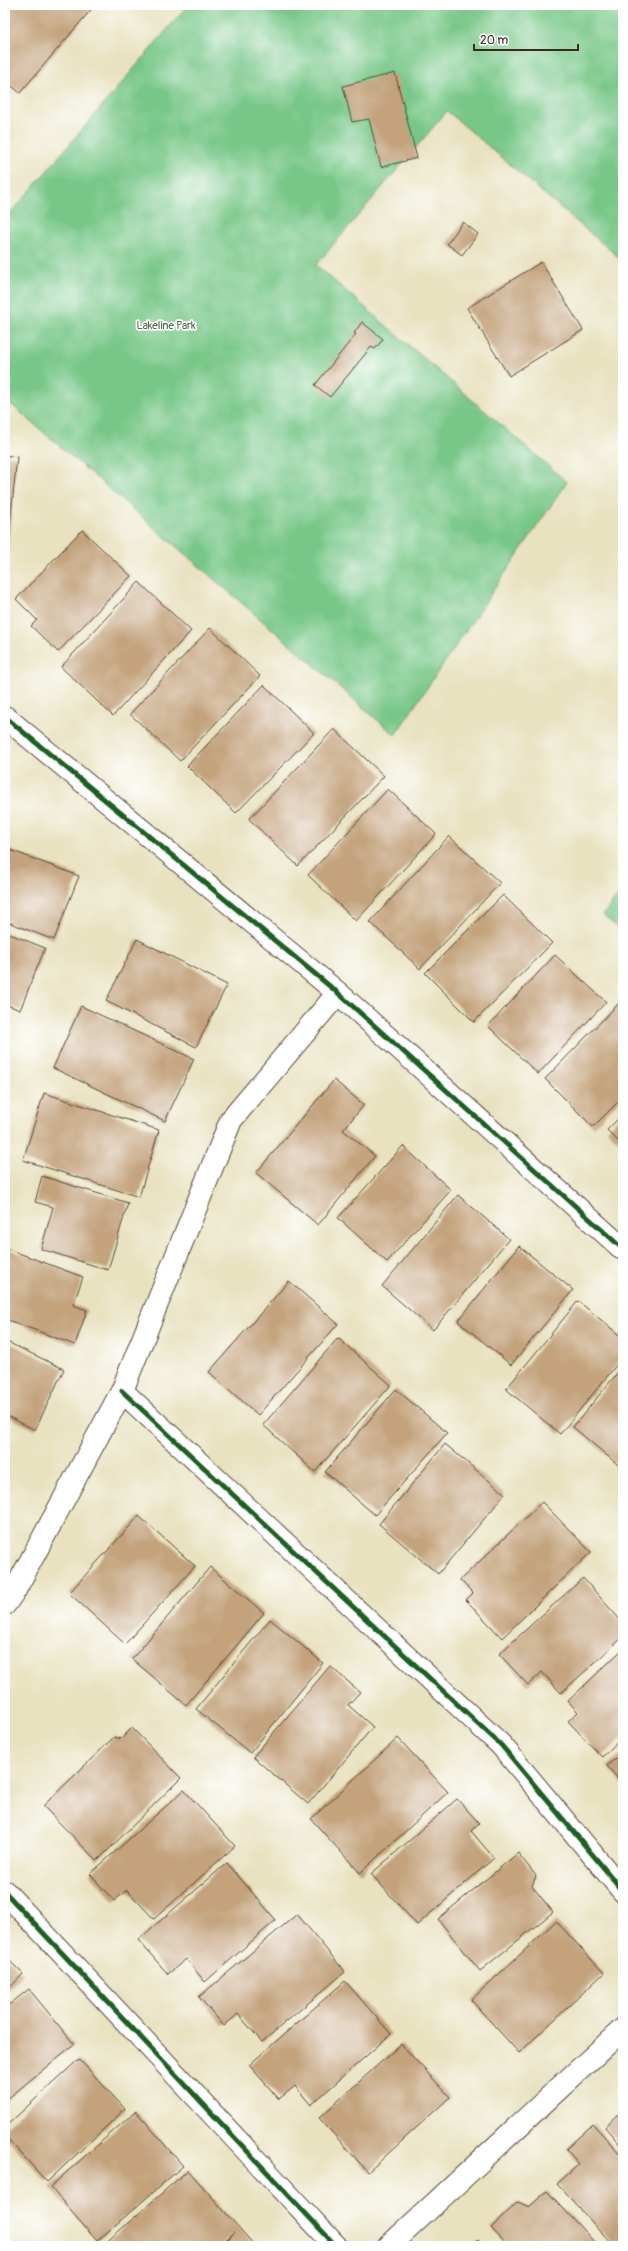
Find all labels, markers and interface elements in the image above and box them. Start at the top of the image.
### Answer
scale bar [474,26,578,52]
text: 20 m [480,33,509,48]
park label: Lakeline Park [136,319,196,332]

